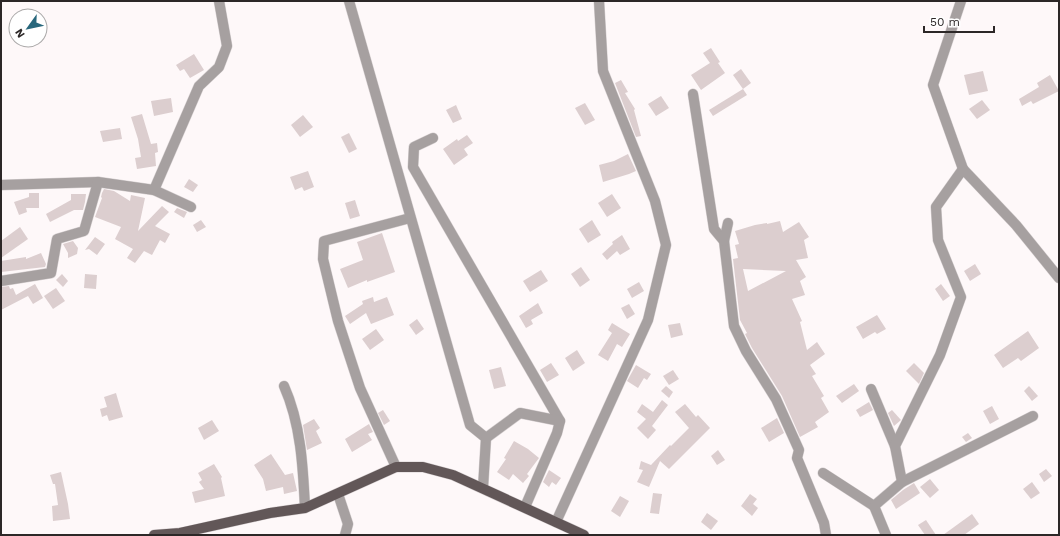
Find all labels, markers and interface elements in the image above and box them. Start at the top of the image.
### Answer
north arrow [8,8,48,48]
scale bar [924,8,994,34]
text: 50 m [930,15,960,29]
text: N [12,26,28,40]

